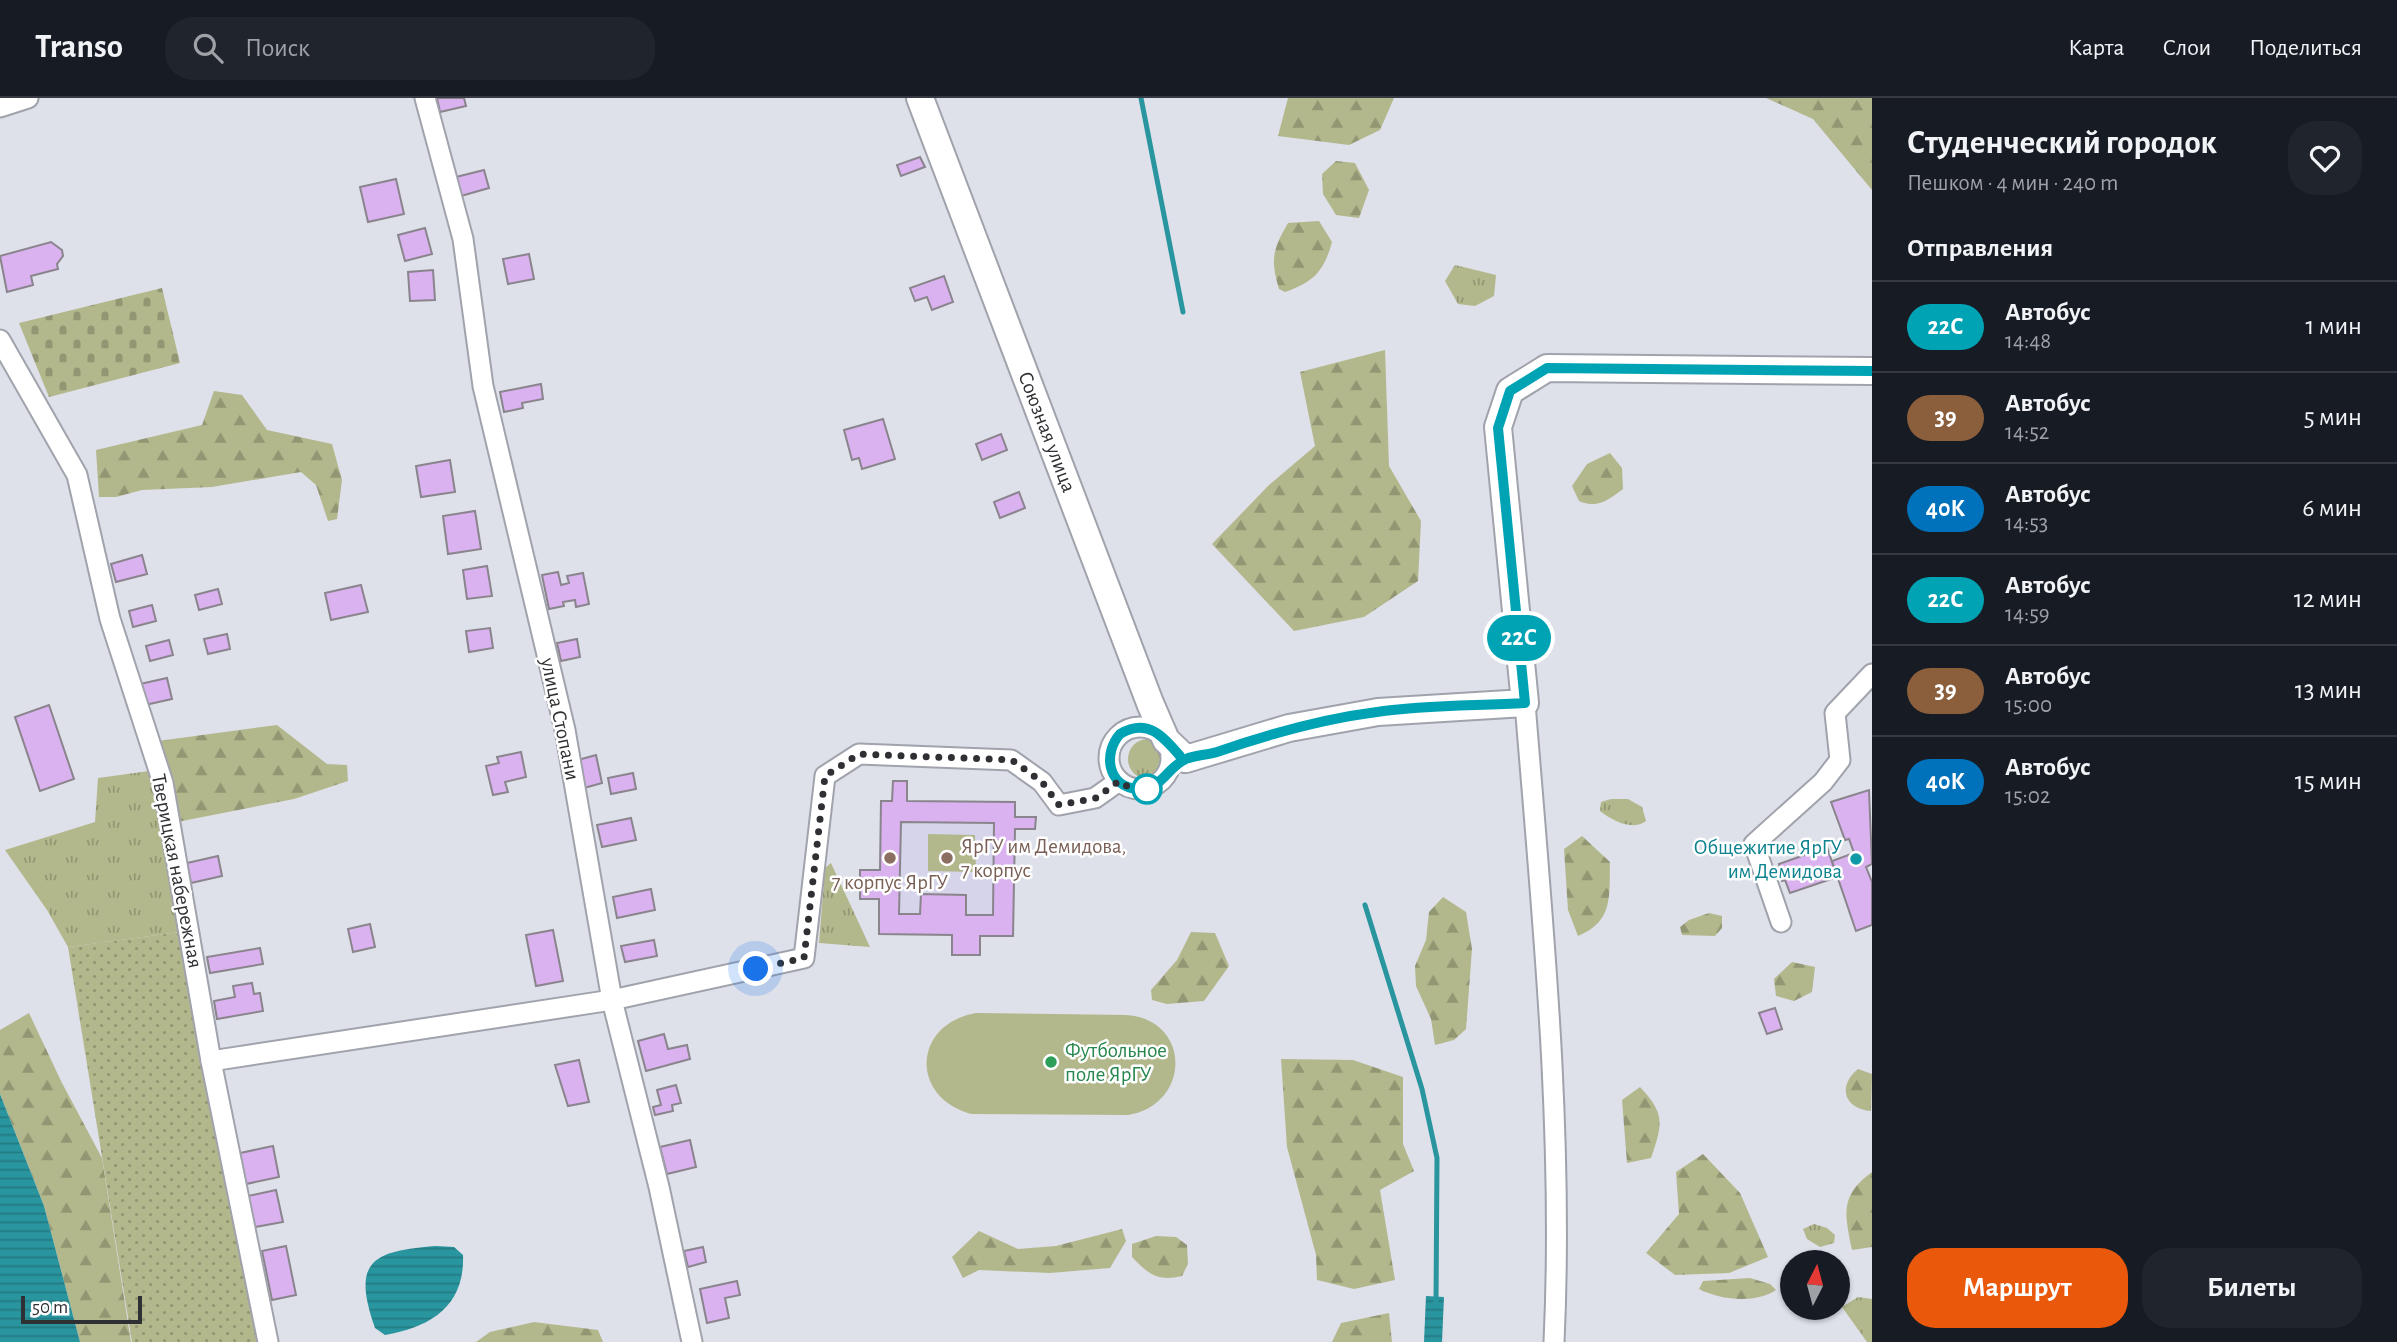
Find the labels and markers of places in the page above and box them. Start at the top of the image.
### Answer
unlabelled marker [1132,774,1162,804]
place label: ЯрГУ им Демидова, 7 корпус [961,836,1126,881]
place label: Общежитие ЯрГУ им Демидова [1693,837,1842,882]
marker: 7 корпус ЯрГУ [882,850,898,866]
marker: ЯрГУ им Демидова, 7 корпус [939,850,955,866]
marker: Общежитие ЯрГУ им Демидова [1848,851,1864,867]
place label: 7 корпус ЯрГУ [832,872,948,893]
place label: Футбольное поле ЯрГУ [1065,1040,1167,1085]
marker: Футбольное поле ЯрГУ [1043,1054,1059,1070]

